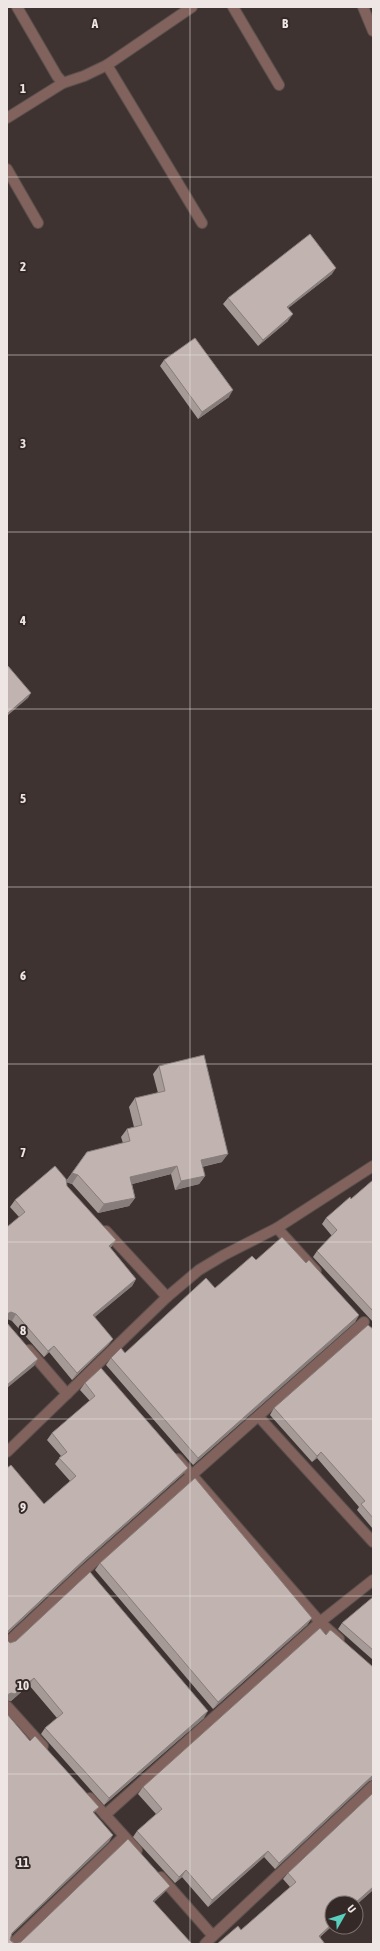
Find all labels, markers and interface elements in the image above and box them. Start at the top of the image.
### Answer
text: A [91,16,99,31]
text: B [282,16,289,31]
text: 1 [20,81,26,96]
text: 2 [20,259,26,274]
text: 3 [20,436,26,451]
text: 4 [19,613,26,628]
text: 5 [20,791,26,806]
text: 6 [20,968,26,983]
text: 7 [20,1145,26,1160]
text: 8 [20,1323,26,1338]
text: 9 [20,1500,26,1515]
text: 10 [17,1678,29,1693]
text: 11 [17,1855,29,1870]
north arrow [324,1895,364,1935]
text: U [345,1902,358,1915]

